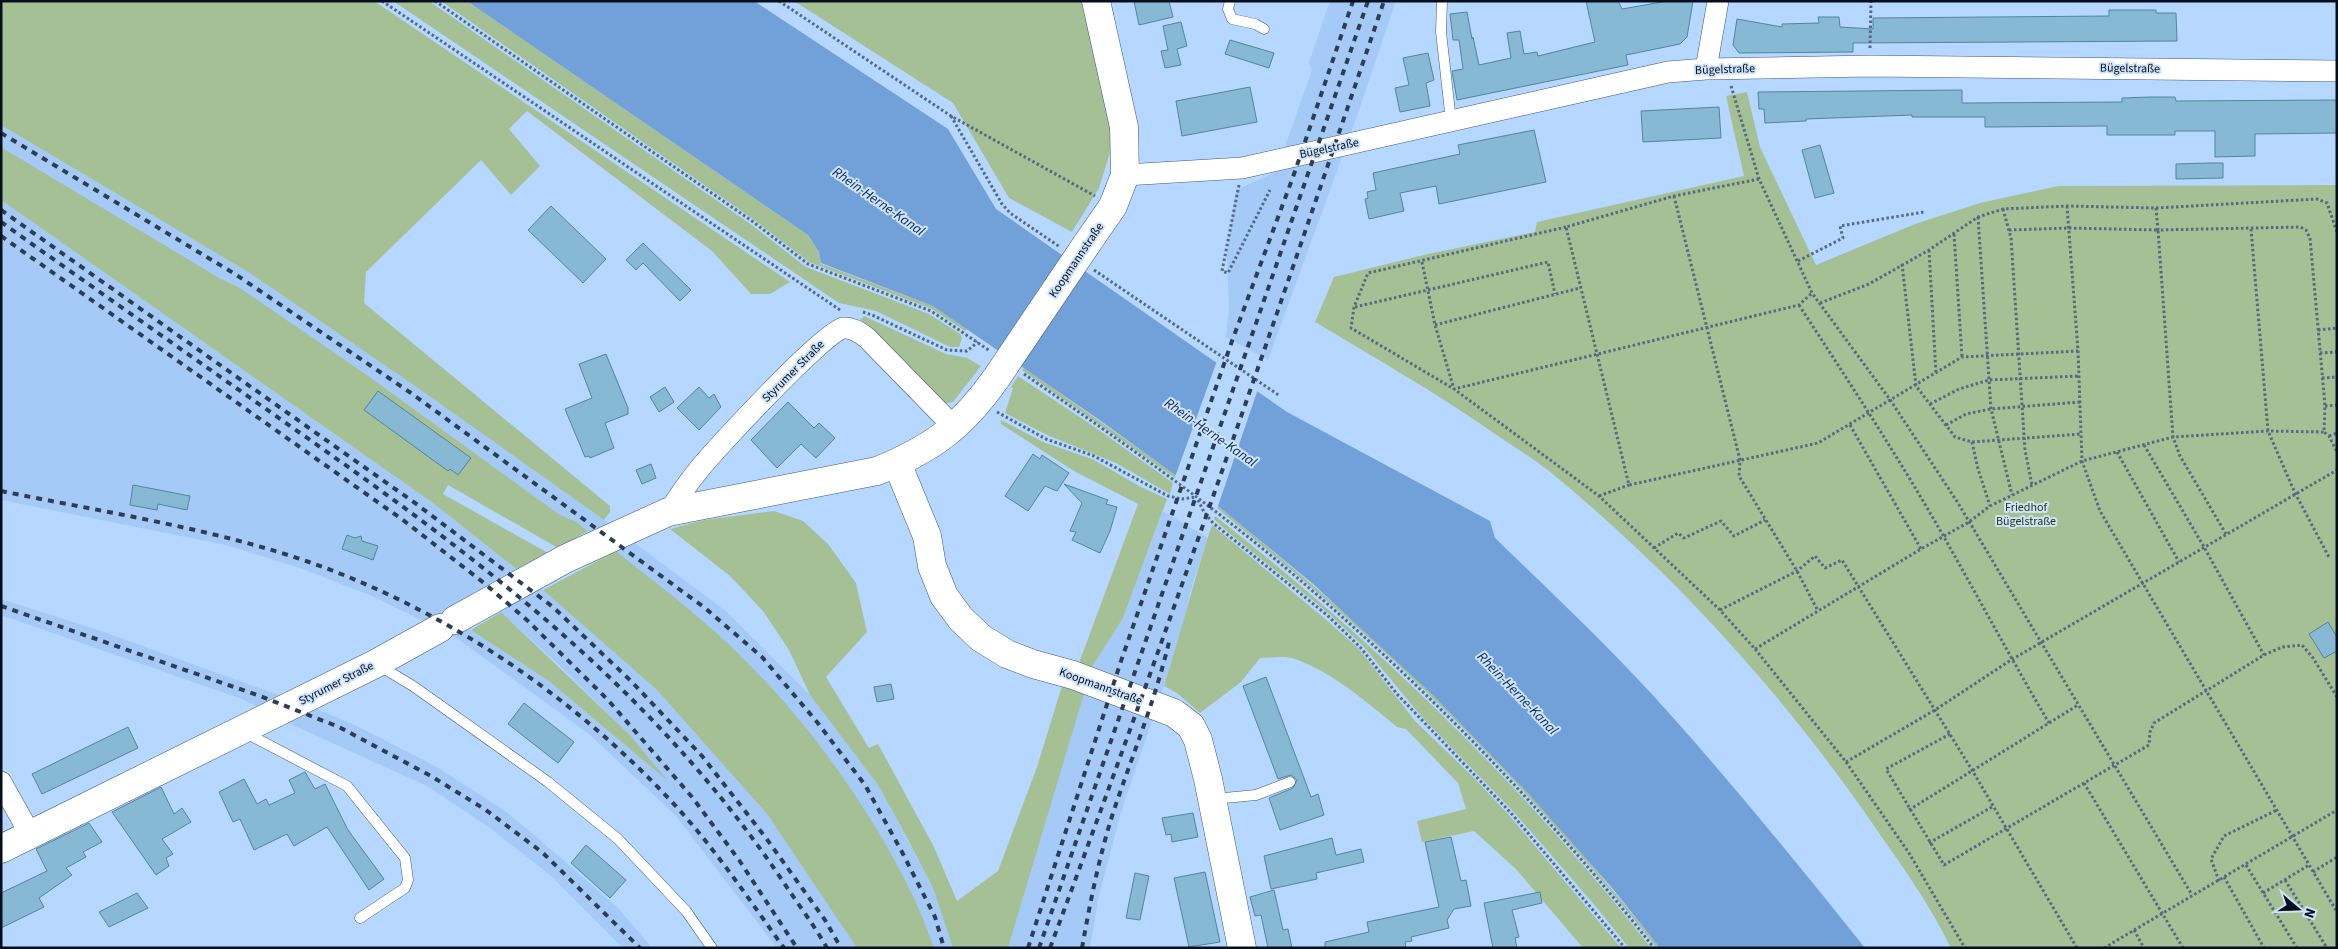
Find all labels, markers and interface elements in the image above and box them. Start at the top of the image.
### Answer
street label: Bügelstraße [2100,59,2160,78]
street label: Bügelstraße [1695,60,1755,79]
street label: Bügelstraße [1298,134,1360,163]
water label: Rhein-Herne-Kanal [828,162,929,242]
street label: Koopmannstraße [1045,219,1108,301]
street label: Styrumer Straße [758,336,828,406]
water label: Rhein-Herne-Kanal [1160,393,1261,473]
park label: Friedhof Bügelstraße [1996,499,2056,530]
water label: Rhein-Herne-Kanal [1472,648,1563,740]
street label: Styrumer Straße [296,657,377,710]
street label: Koopmannstraße [1057,664,1145,709]
north arrow [2273,884,2323,934]
text: N [2298,905,2320,921]

